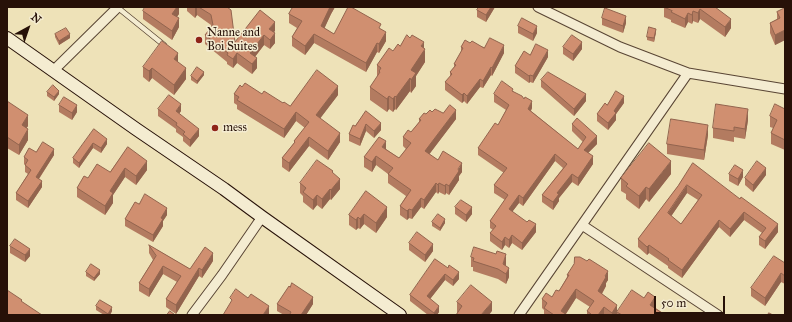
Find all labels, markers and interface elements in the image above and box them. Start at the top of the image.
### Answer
north arrow [8,8,48,48]
text: N [28,10,44,26]
place label: Nanne and Boi Suites [207,26,260,54]
marker: Nanne and Boi Suites [194,35,204,45]
place label: mess [223,121,247,135]
marker: mess [210,123,220,133]
scale bar [656,288,727,314]
text: 50 m [661,296,686,310]

